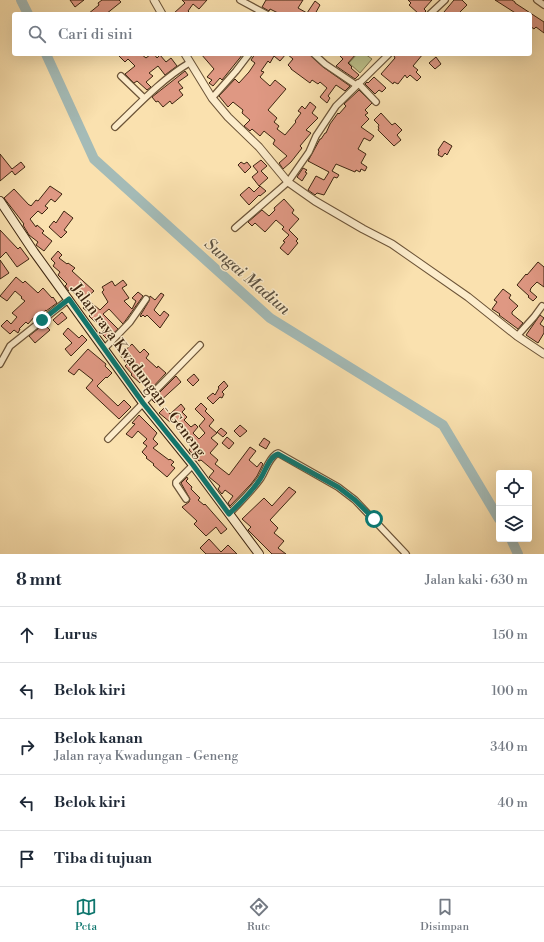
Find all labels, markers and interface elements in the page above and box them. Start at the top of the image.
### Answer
search box [12,12,532,56]
icon: search [26,23,48,45]
text: Cari di sini [58,25,133,44]
water label: Sungai Madiun [200,234,295,320]
street label: Jalan raya Kwadungan - Geneng [66,279,210,461]
route end [33,311,51,329]
map controls [496,470,532,542]
button: locate [496,470,532,506]
button: layers [496,506,532,542]
route start [365,510,383,528]
text: 8 mnt [16,569,61,591]
text: Jalan kaki · 630 m [425,572,528,588]
icon: ahead [16,624,38,646]
text: Lurus [54,625,97,644]
text: 150 m [493,627,528,643]
icon: left [16,680,38,702]
text: Belok kiri [54,681,125,700]
text: 100 m [492,683,528,699]
text: Belok kanan [54,729,143,748]
icon: right [16,736,38,758]
text: 340 m [490,739,528,755]
text: Jalan raya Kwadungan - Geneng [54,748,238,764]
icon: left [16,792,38,814]
text: Belok kiri [54,793,125,812]
text: 40 m [498,795,528,811]
icon: arrive [16,848,38,870]
text: Tiba di tujuan [54,849,152,868]
tab: Peta [75,896,97,934]
tab: Rute [247,896,270,934]
tab: Disimpan [420,896,469,934]

